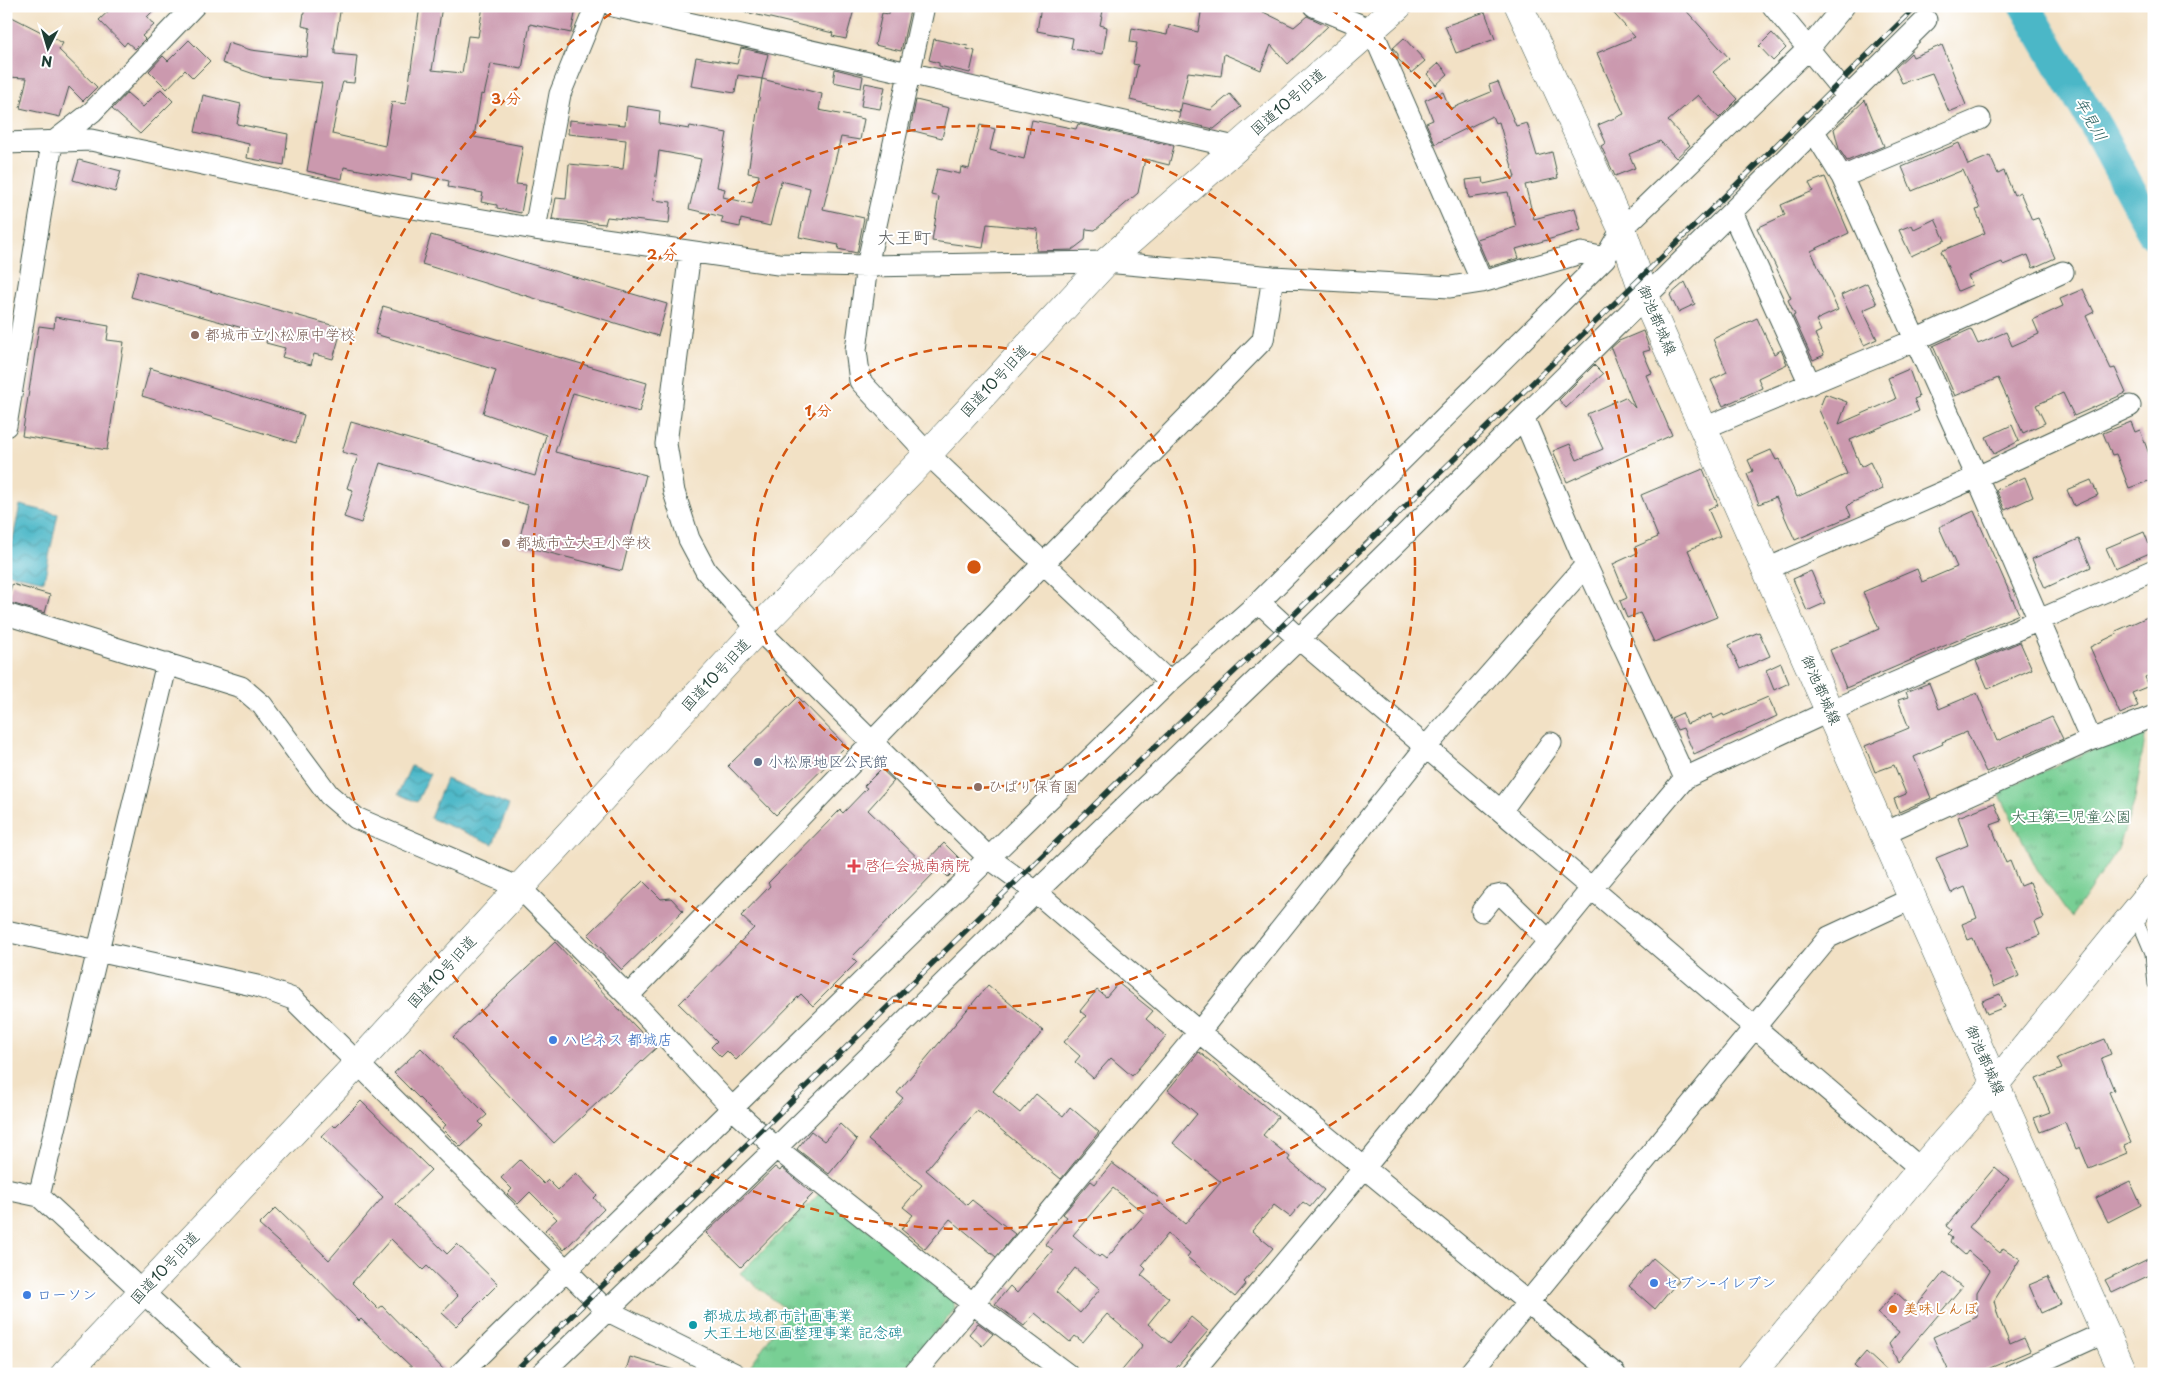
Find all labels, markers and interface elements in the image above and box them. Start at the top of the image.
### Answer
north arrow [22,22,72,72]
text: N [40,51,53,72]
street label: 国道10号旧道 [1244,62,1330,140]
text: 3 分 [491,86,521,109]
water label: 年見川 [2069,92,2114,145]
district label: 大王町 [877,223,931,250]
text: 2 分 [647,242,677,265]
street label: 御池都城線 [1633,280,1684,358]
place label: 都城市立小松原中学校 [205,322,355,345]
marker: 都城市立小松原中学校 [189,329,201,341]
street label: 国道10号旧道 [954,338,1034,422]
text: 1 分 [805,398,832,421]
place label: 都城市立大王小学校 [516,530,651,553]
marker: 都城市立大王小学校 [500,537,512,549]
centre of rings [965,558,983,576]
street label: 国道10号旧道 [675,632,755,716]
street label: 御池都城線 [1797,650,1848,728]
place label: 小松原地区公民館 [768,749,888,772]
marker: 小松原地区公民館 [752,756,764,768]
place label: ひばり保育園 [988,774,1078,797]
marker: ひばり保育園 [972,781,984,793]
park label: 大王第三児童公園 [2011,804,2131,827]
place label: 啓仁会城南病院 [865,853,970,876]
marker: 啓仁会城南病院 [847,859,861,873]
street label: 国道10号旧道 [401,929,481,1013]
street label: 御池都城線 [1961,1020,2012,1098]
place label: ハピネス 都城店 [563,1027,673,1050]
marker: ハピネス 都城店 [547,1034,559,1046]
street label: 国道10号旧道 [124,1225,204,1309]
place label: セブン-イレブン [1664,1270,1776,1293]
marker: セブン-イレブン [1648,1277,1660,1289]
place label: ローソン [37,1282,97,1305]
marker: ローソン [21,1289,33,1301]
place label: 美味しんぼ [1903,1296,1978,1319]
place label: 都城広域都市計画事業 大王土地区画整理事業 記念碑 [703,1303,903,1343]
marker: 美味しんぼ [1887,1303,1899,1315]
marker: 都城広域都市計画事業 大王土地区画整理事業 記念碑 [687,1319,699,1331]

